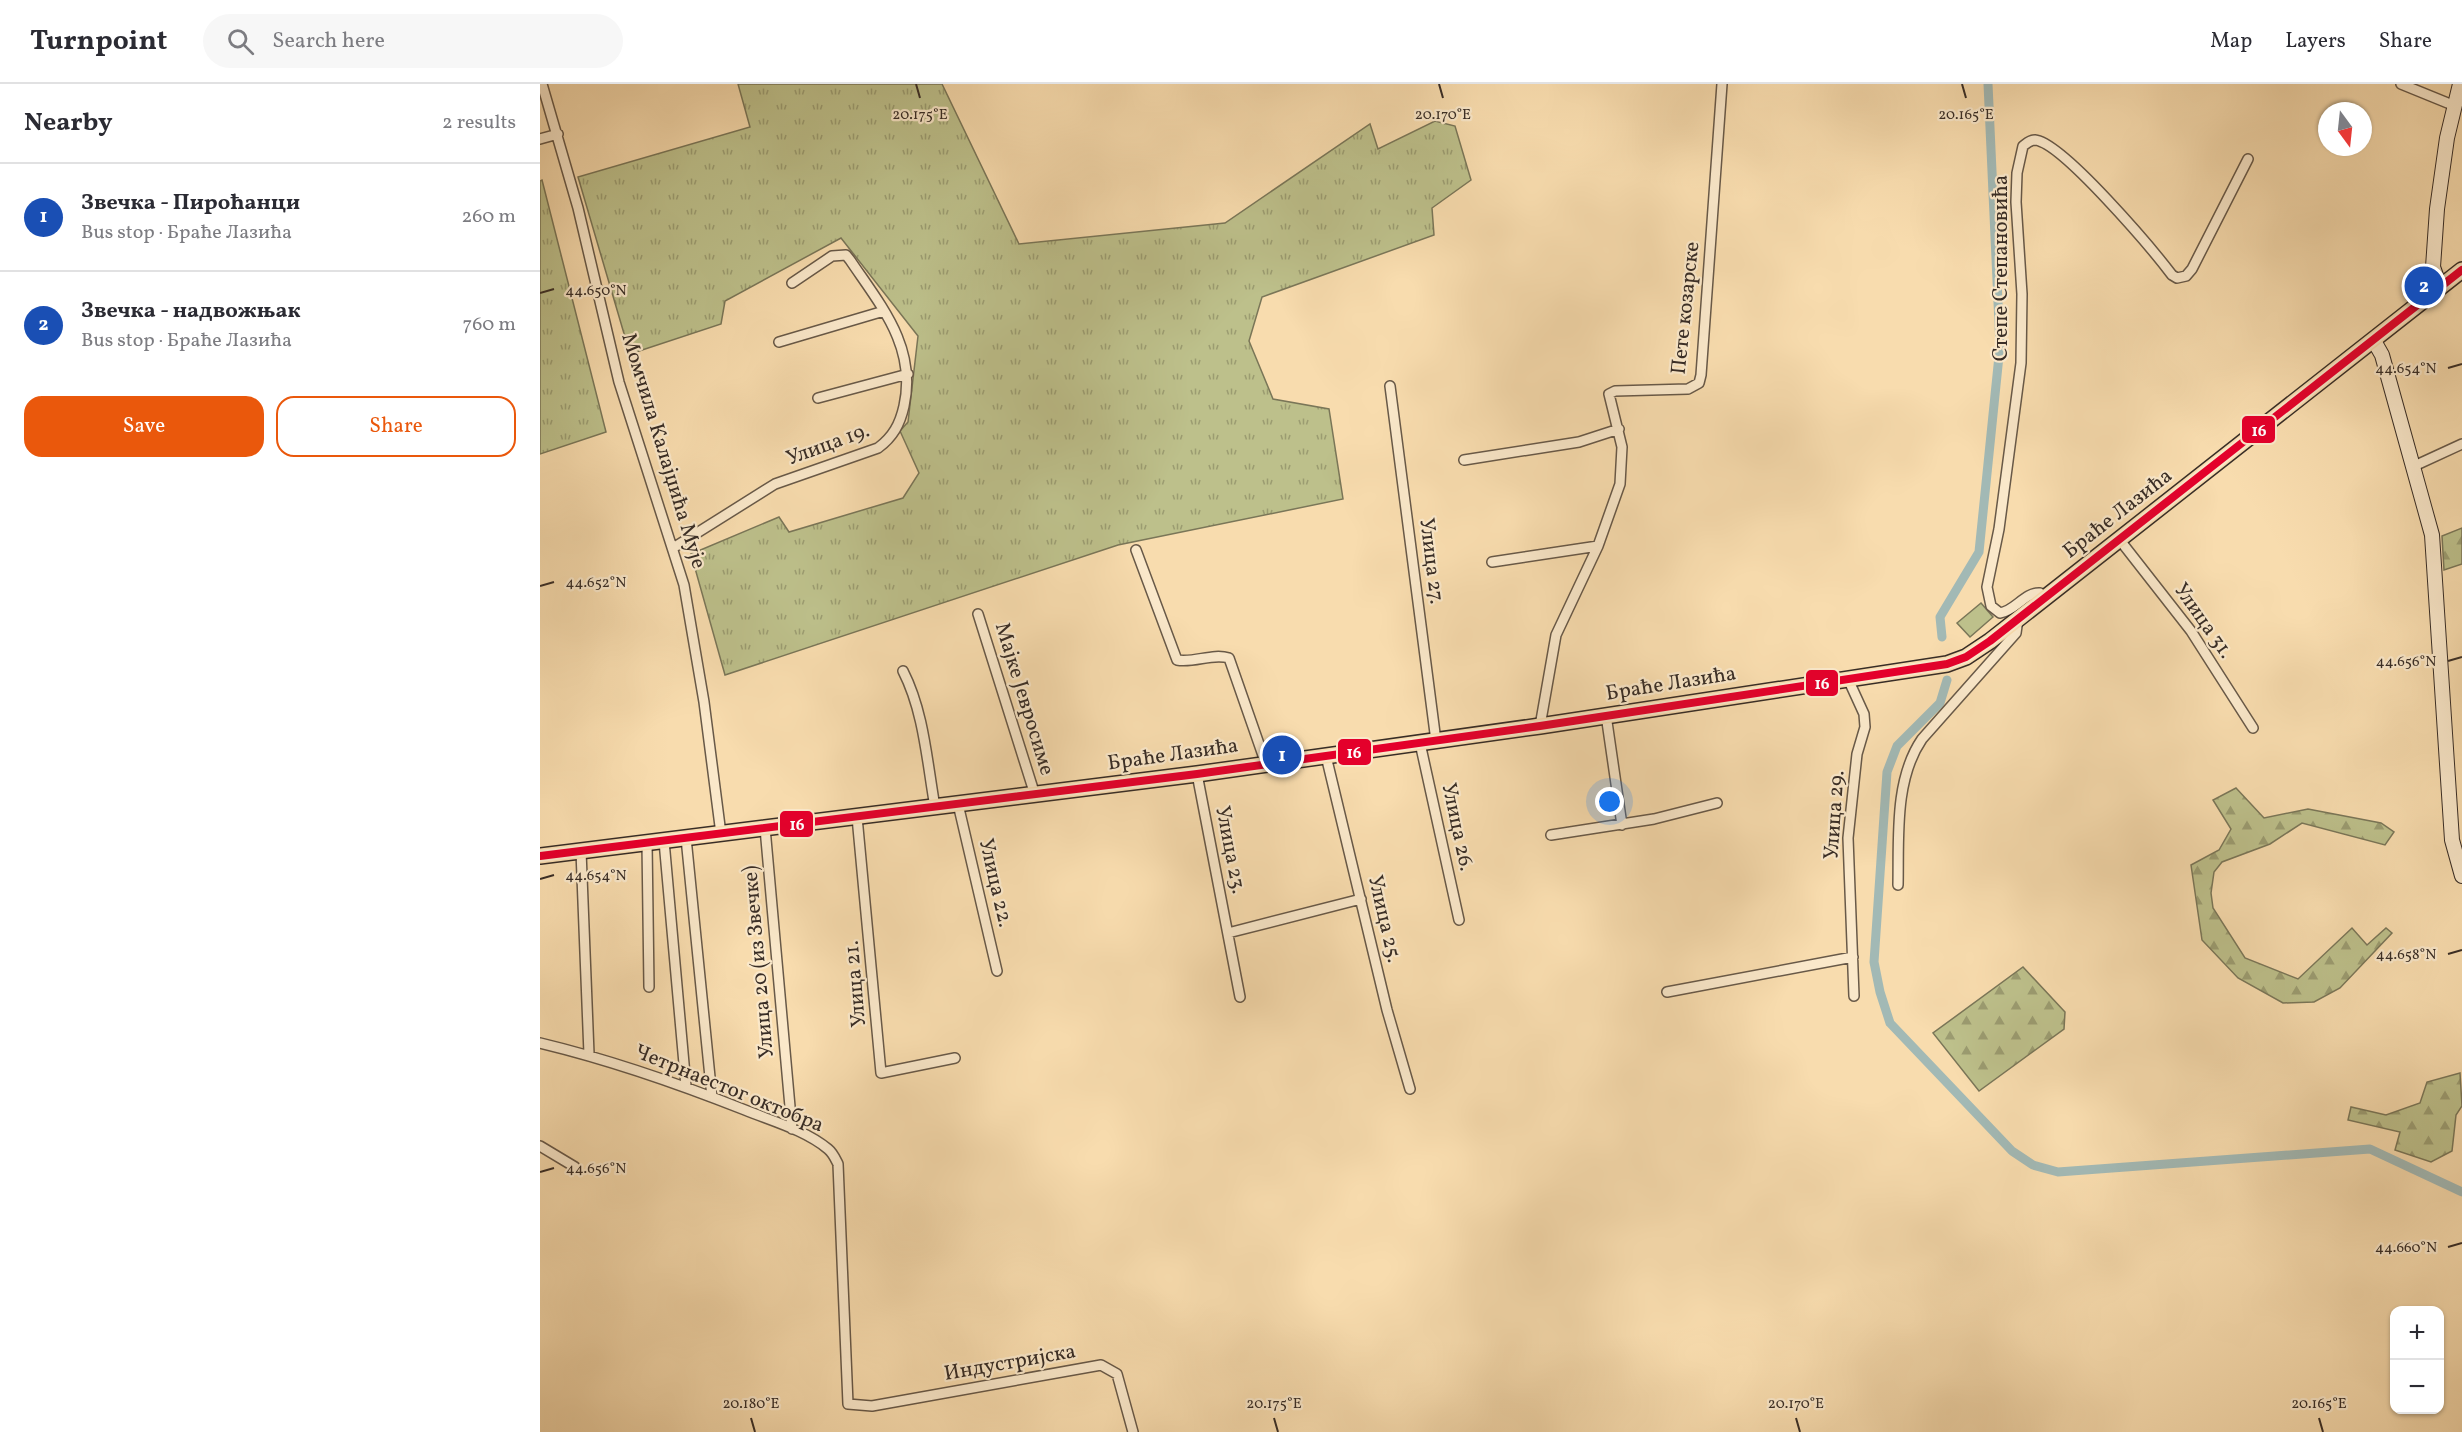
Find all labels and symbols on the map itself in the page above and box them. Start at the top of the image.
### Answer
north arrow [2318,102,2372,156]
text: 20.175°E [892,105,948,126]
text: 20.170°E [1415,105,1471,126]
text: 20.165°E [1938,105,1994,126]
street label: Степе Степановића [1987,175,2016,361]
street label: Пете козарске [1665,240,1707,376]
pin: 2 [2404,264,2444,308]
text: 44.650°N [565,281,627,302]
street label: Момчила Калајџића Мује [613,330,713,572]
text: 44.654°N [2375,359,2437,380]
line badge: 16 [2241,415,2276,444]
street label: Улица 19. [782,417,874,473]
text: 16 [2251,421,2267,443]
street label: Браће Лазића [2057,462,2179,566]
street label: Улица 27. [1411,516,1451,606]
text: 44.652°N [566,573,626,594]
street label: Улица 31. [2166,577,2240,665]
street label: Мајке Јевросиме [987,619,1061,779]
text: 44.656°N [2376,652,2436,673]
street label: Браће Лазића [1604,659,1738,709]
line badge: 16 [1805,669,1839,697]
text: 16 [1814,674,1830,696]
street label: Браће Лазића [1106,731,1240,779]
pin: 1 [1262,732,1302,778]
line badge: 16 [1337,738,1372,766]
text: 16 [1346,743,1362,765]
street label: Улица 29. [1817,769,1853,861]
street label: Улица 26. [1434,780,1480,874]
your location [1595,787,1624,816]
street label: Улица 23. [1207,804,1253,896]
line badge: 16 [779,810,814,838]
text: 16 [789,815,805,837]
street label: Улица 22. [971,836,1019,930]
street label: Улица 20 (из Звечке) [736,864,782,1060]
text: 44.654°N [565,866,627,887]
street label: Улица 25. [1360,872,1408,966]
street label: Улица 21. [838,939,874,1029]
text: 44.658°N [2376,945,2436,966]
street label: Четрнаестог октобра [630,1038,828,1140]
text: 44.656°N [566,1159,626,1180]
text: 44.660°N [2375,1238,2437,1259]
street label: Индустријска [942,1337,1078,1389]
text: 20.180°E [722,1394,780,1415]
text: 20.175°E [1246,1394,1302,1415]
text: 20.170°E [1768,1394,1824,1415]
text: 20.165°E [2291,1394,2347,1415]

